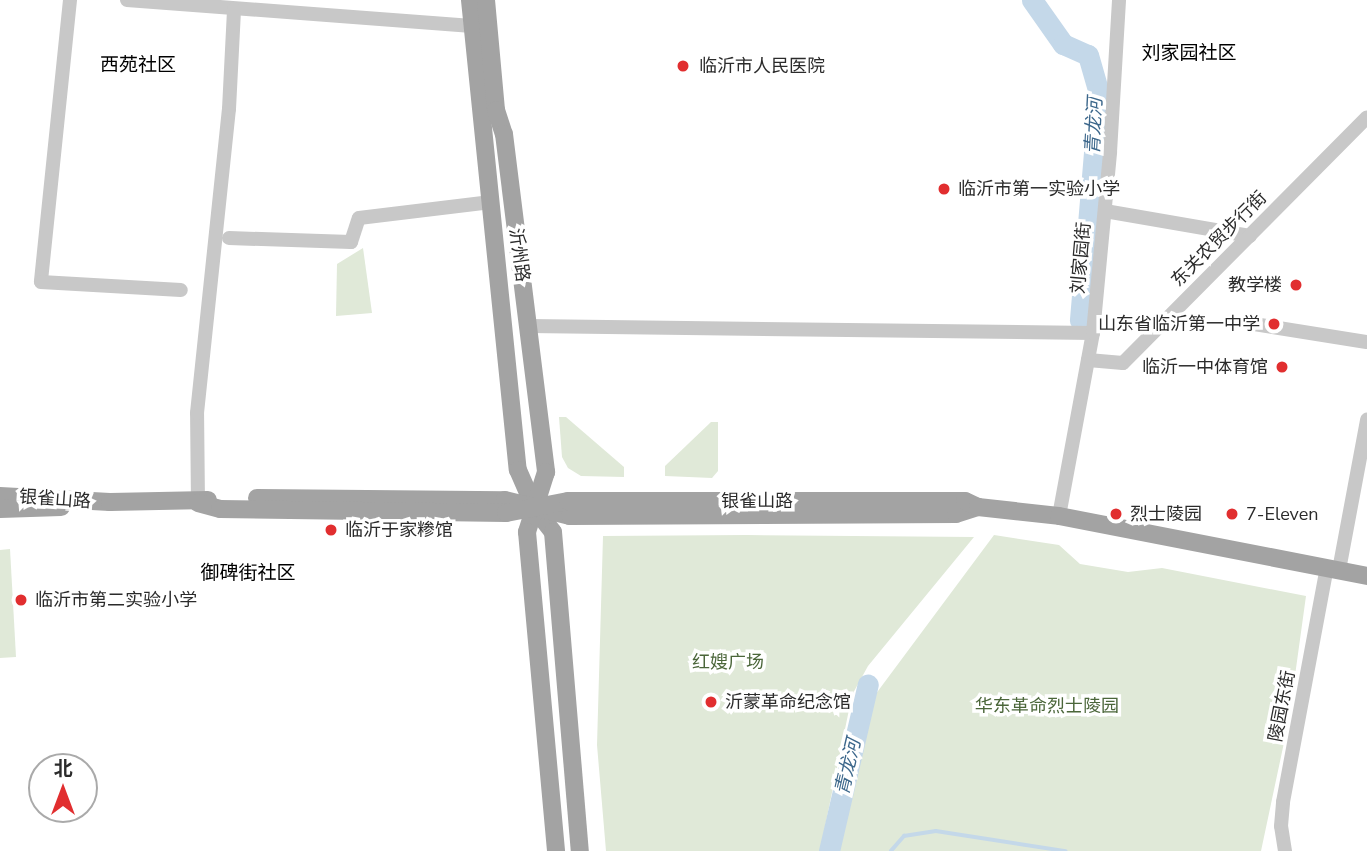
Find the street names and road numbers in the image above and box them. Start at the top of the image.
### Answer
street label: 东关农贸步行街 [1167,187,1271,291]
street label: 刘家园街 [1067,221,1095,295]
street label: 沂州路 [505,227,533,283]
street label: 银雀山路 [18,486,92,512]
street label: 银雀山路 [721,490,793,512]
street label: 陵园东街 [1265,669,1299,743]

